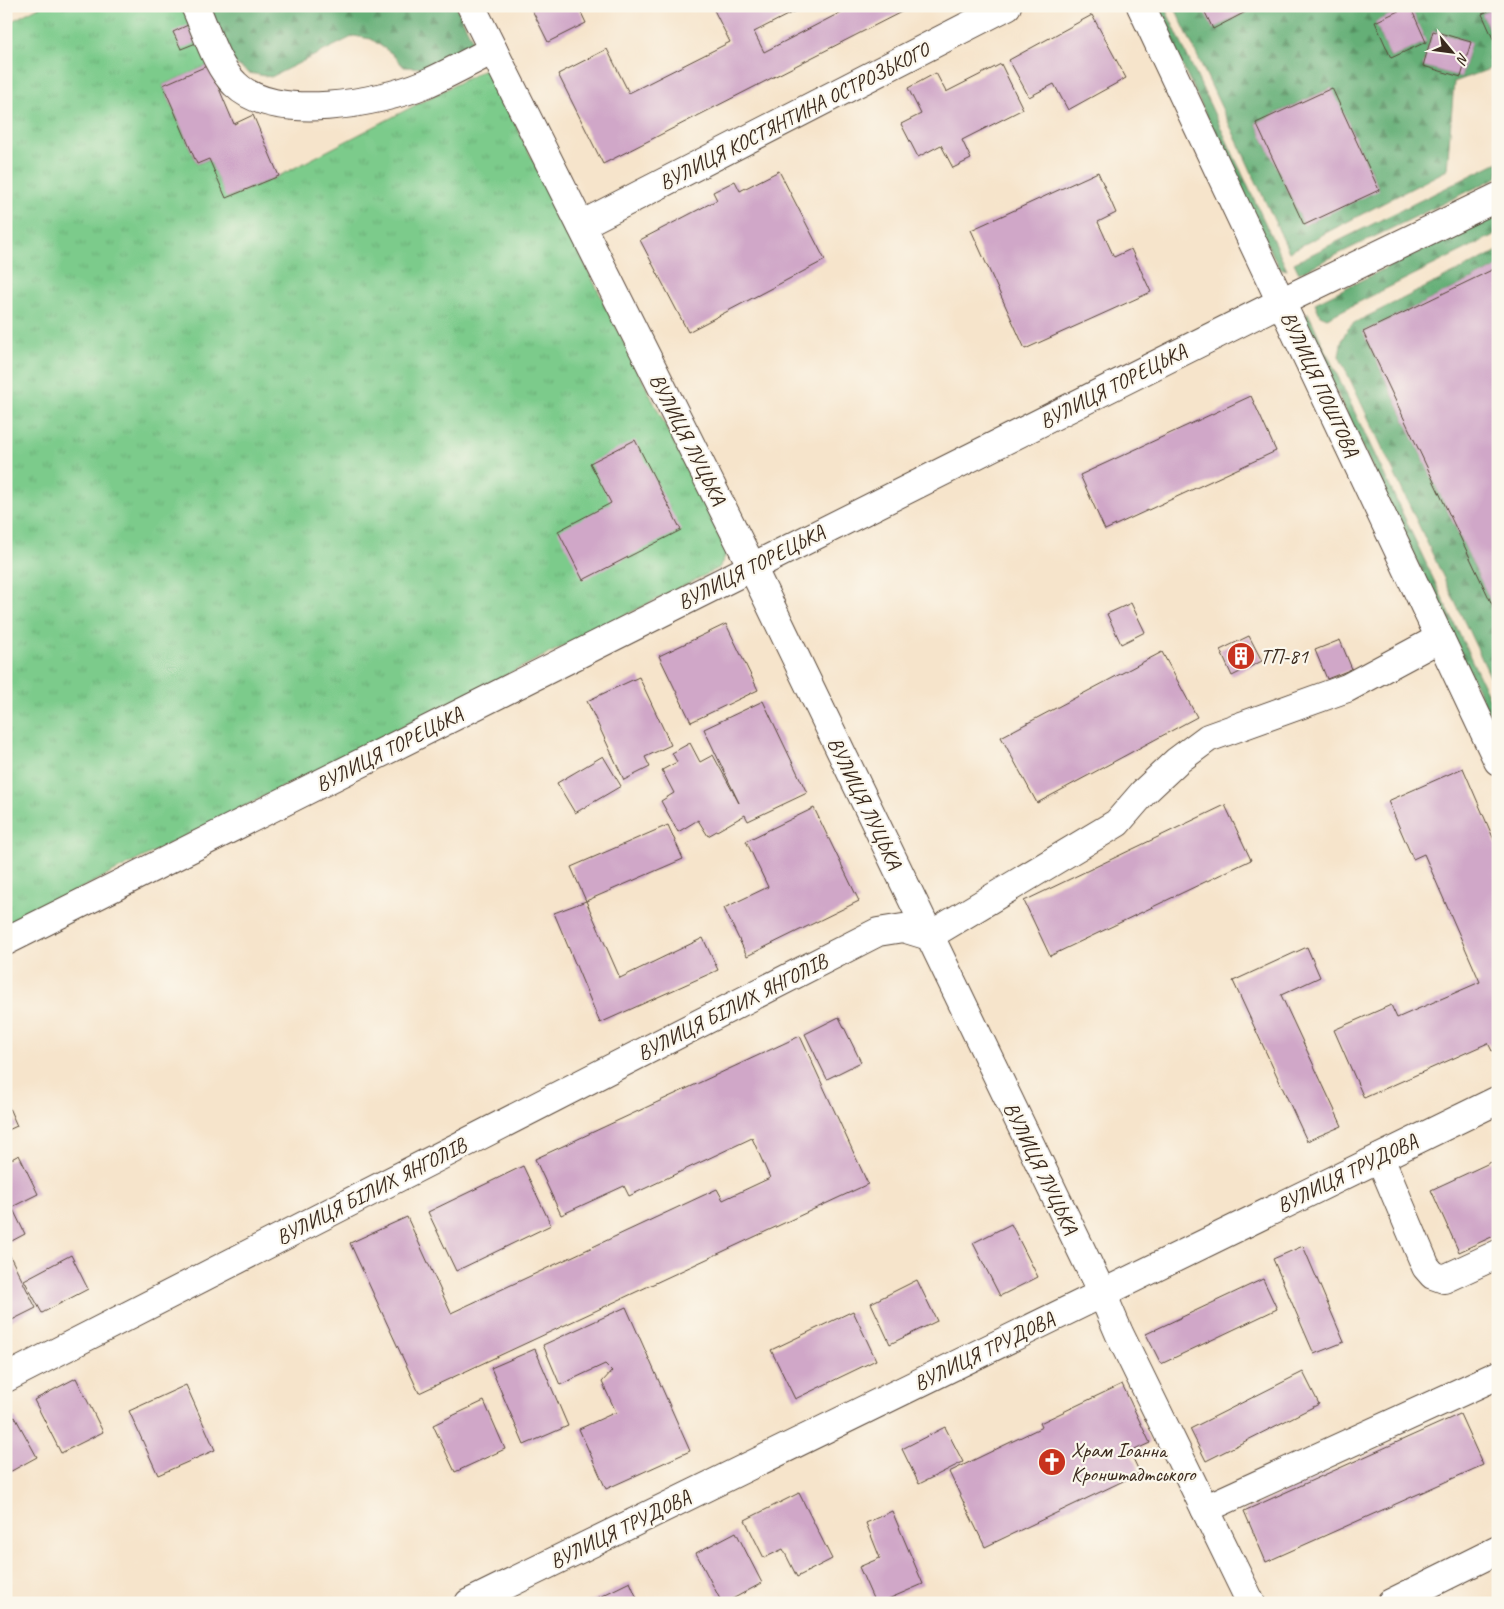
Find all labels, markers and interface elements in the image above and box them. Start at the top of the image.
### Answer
north arrow [1426,28,1476,78]
street label: ВУЛИЦЯ КОСТЯНТИНА ОСТРОЗЬКОГО [655,35,936,196]
text: N [1452,50,1472,68]
street label: ВУЛИЦЯ ПОШТОВА [1275,307,1365,461]
street label: ВУЛИЦЯ ТОРЕЦЬКА [1035,338,1191,434]
street label: ВУЛИЦЯ ЛУЦЬКА [644,369,732,509]
street label: ВУЛИЦЯ ТОРЕЦЬКА [673,519,829,615]
building icon: ТП-81 [1226,641,1256,671]
place label: ТП-81 [1260,643,1310,669]
street label: ВУЛИЦЯ ТОРЕЦЬКА [311,701,467,797]
street label: ВУЛИЦЯ ЛУЦЬКА [822,733,908,874]
street label: ВУЛИЦЯ БІЛИХ ЯНГОЛІВ [633,947,833,1066]
street label: ВУЛИЦЯ ЛУЦЬКА [998,1098,1084,1239]
street label: ВУЛИЦЯ ТРУДОВА [1272,1128,1422,1218]
street label: ВУЛИЦЯ БІЛИХ ЯНГОЛІВ [272,1131,472,1250]
street label: ВУЛИЦЯ ТРУДОВА [909,1306,1059,1396]
place label: Храм Іоанна Кронштадтського [1071,1437,1197,1487]
church icon: Храм Іоанна Кронштадтського [1037,1447,1067,1477]
street label: ВУЛИЦЯ ТРУДОВА [545,1484,695,1574]

